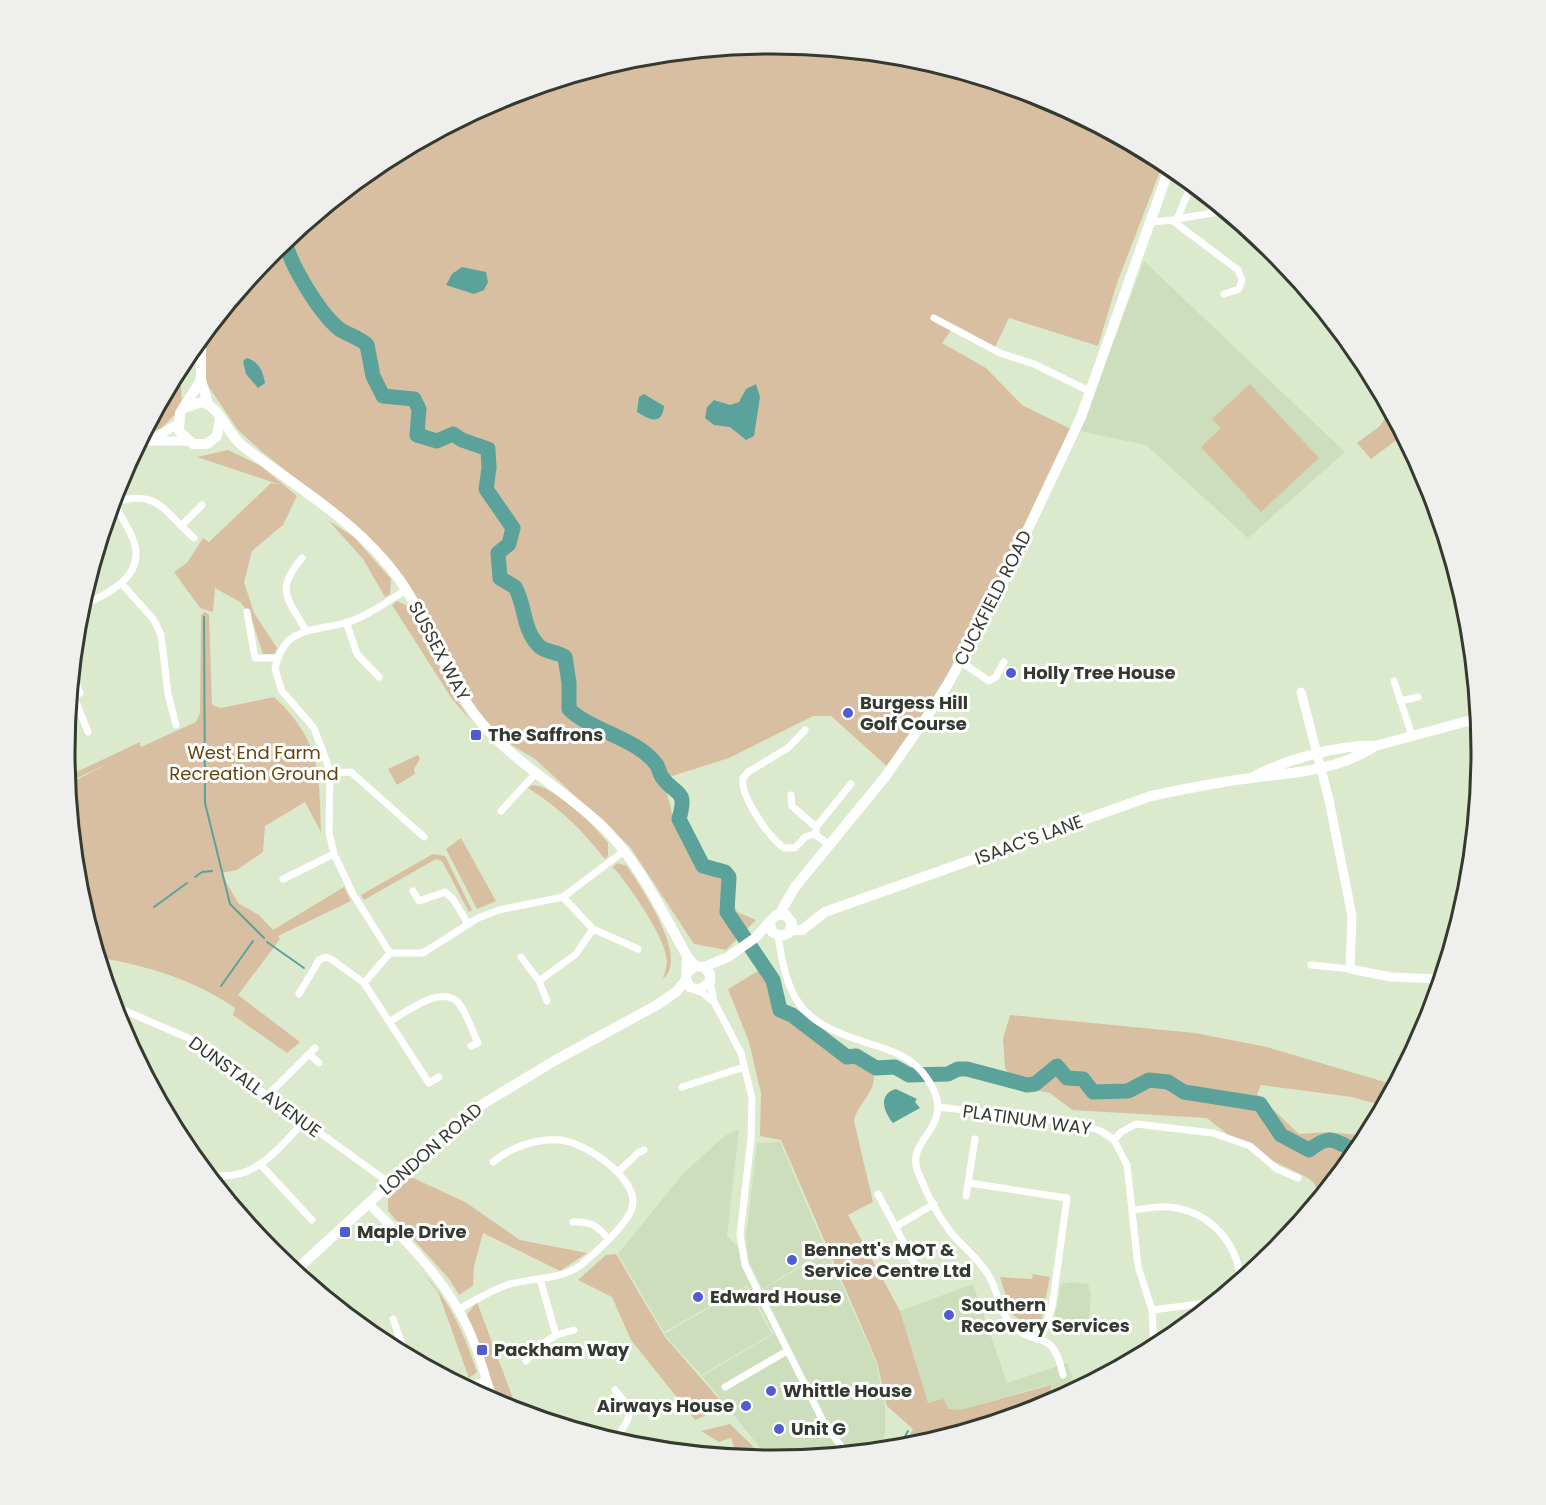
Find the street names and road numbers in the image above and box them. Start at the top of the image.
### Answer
street label: CUCKFIELD ROAD [948,526,1037,670]
street label: SUSSEX WAY [403,597,476,705]
street label: ISAAC'S LANE [971,808,1086,871]
street label: DUNSTALL AVENUE [184,1030,327,1143]
street label: LONDON ROAD [374,1097,488,1200]
street label: PLATINUM WAY [961,1098,1094,1141]

